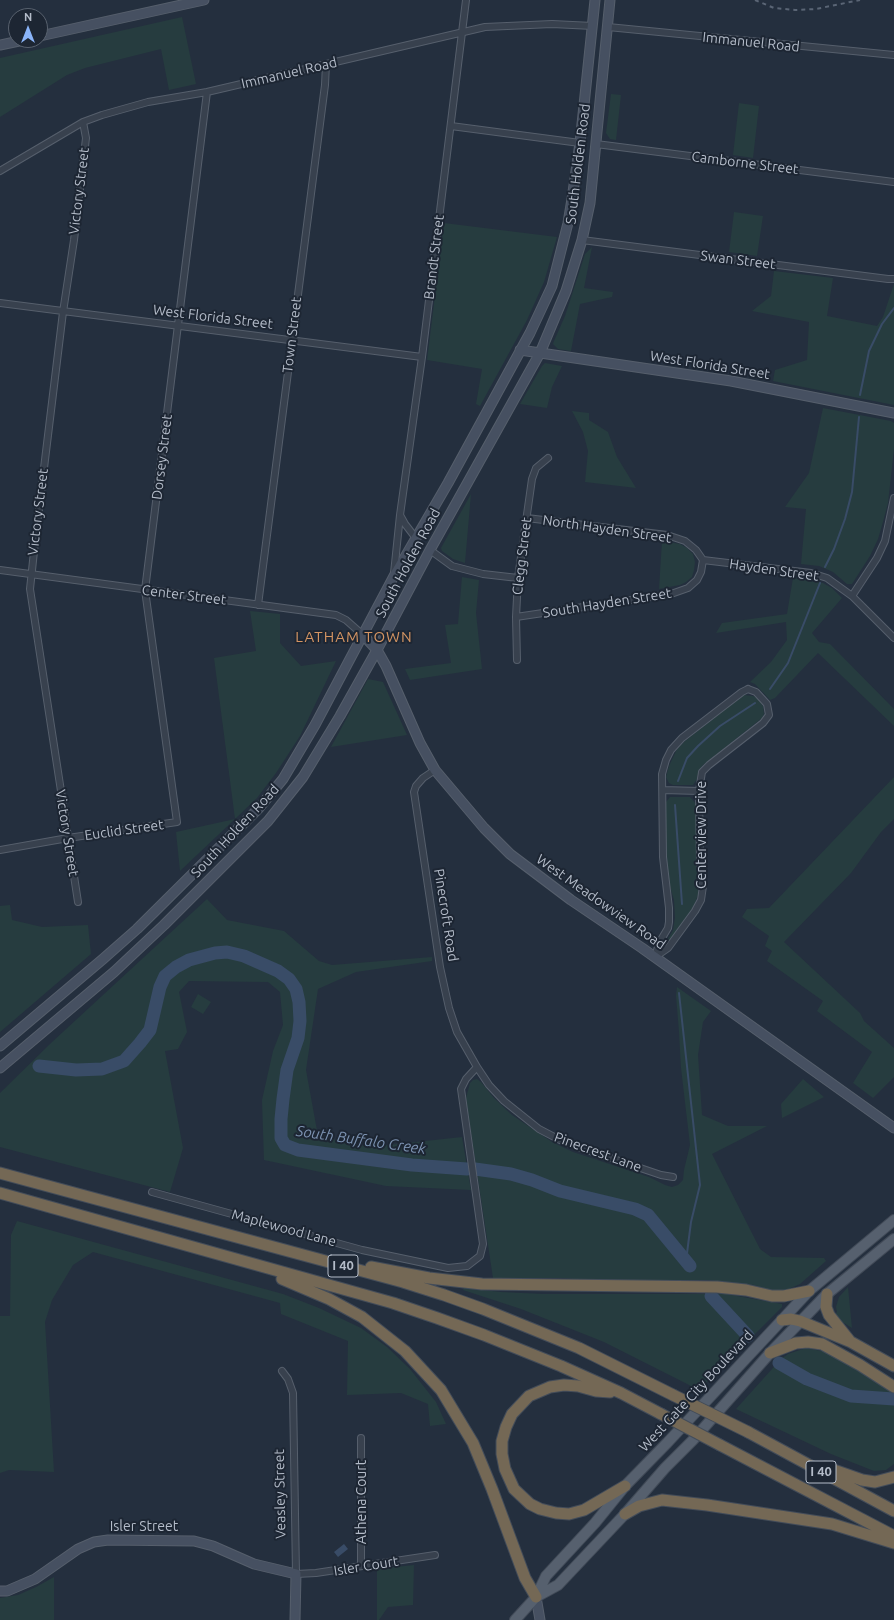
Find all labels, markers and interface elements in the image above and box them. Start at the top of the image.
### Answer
north arrow [8,8,48,48]
text: N [24,11,32,23]
street label: Immanuel Road [701,29,801,55]
street label: Immanuel Road [239,54,339,92]
street label: South Holden Road [562,103,594,225]
street label: Victory Street [65,147,93,235]
street label: Camborne Street [691,148,799,178]
street label: Brandt Street [420,214,448,300]
street label: Swan Street [699,247,777,273]
street label: Town Street [279,296,305,374]
street label: West Florida Street [152,301,274,333]
street label: West Florida Street [649,347,771,383]
street label: Dorsey Street [148,413,176,501]
street label: Victory Street [24,468,52,556]
street label: South Holden Road [372,506,444,620]
street label: North Hayden Street [541,512,673,546]
street label: Clegg Street [509,516,535,596]
street label: Hayden Street [728,555,820,585]
street label: Center Street [141,581,227,609]
street label: South Hayden Street [541,585,673,621]
district label: LATHAM TOWN [295,628,413,646]
street label: South Holden Road [188,781,282,881]
street label: Centerview Drive [693,781,709,889]
street label: Victory Street [52,788,82,878]
street label: Euclid Street [83,816,165,844]
street label: West Meadowview Road [533,851,669,953]
street label: Pinecroft Road [430,867,462,963]
water label: South Buffalo Creek [295,1122,427,1158]
street label: Pinecrest Lane [552,1128,644,1176]
street label: Maplewood Lane [230,1206,338,1250]
road number: I 40 [328,1255,358,1277]
street label: West Gate City Boulevard [635,1327,757,1455]
street label: Veasley Street [271,1449,289,1539]
street label: Athena Court [353,1460,369,1544]
road number: I 40 [806,1461,836,1483]
street label: Isler Street [110,1518,178,1534]
street label: Isler Court [333,1553,399,1579]

